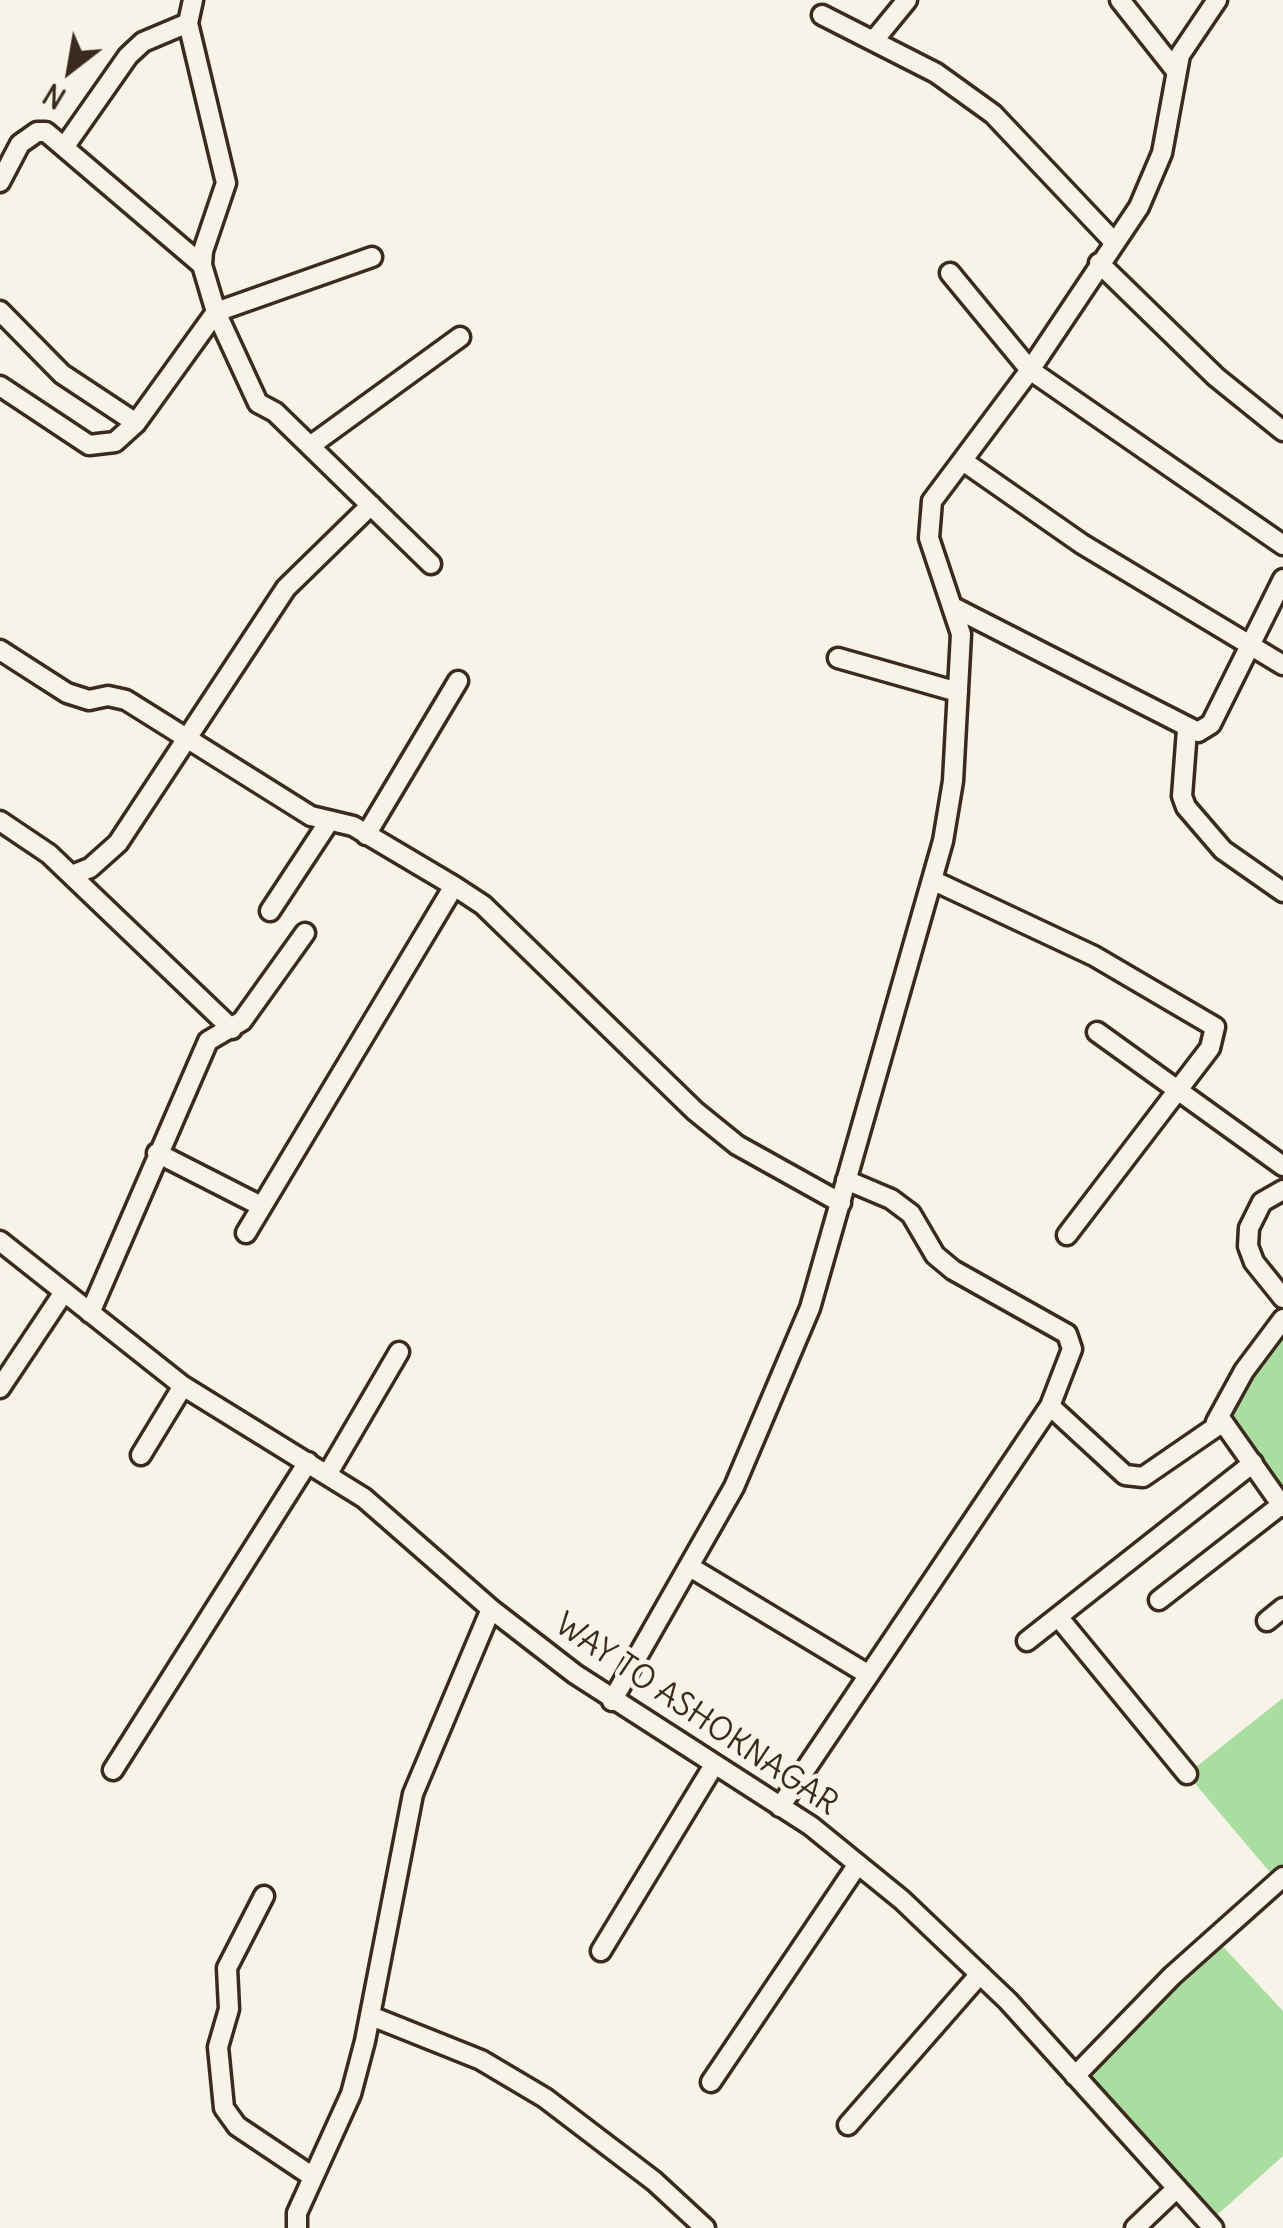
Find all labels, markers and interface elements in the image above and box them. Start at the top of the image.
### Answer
north arrow [20,20,120,120]
text: N [37,75,72,116]
street label: WAY TO ASHOKNAGAR [547,1606,845,1824]

